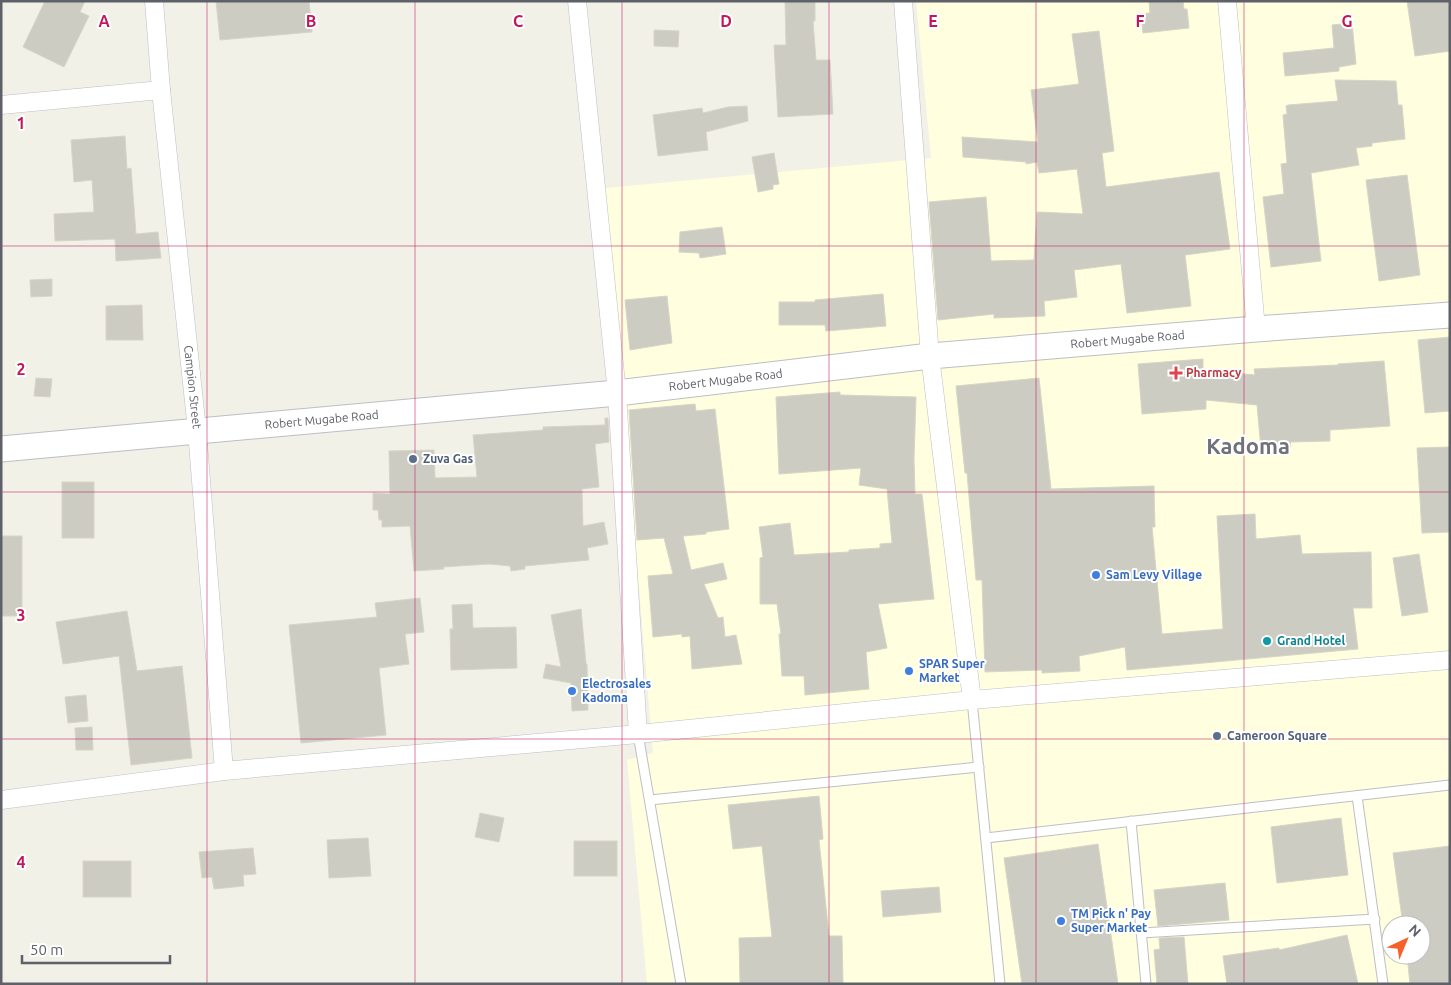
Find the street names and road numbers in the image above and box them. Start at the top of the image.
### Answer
street label: Robert Mugabe Road [1070,328,1185,350]
street label: Campion Street [182,345,204,430]
street label: Robert Mugabe Road [668,366,783,393]
street label: Robert Mugabe Road [264,408,379,431]

